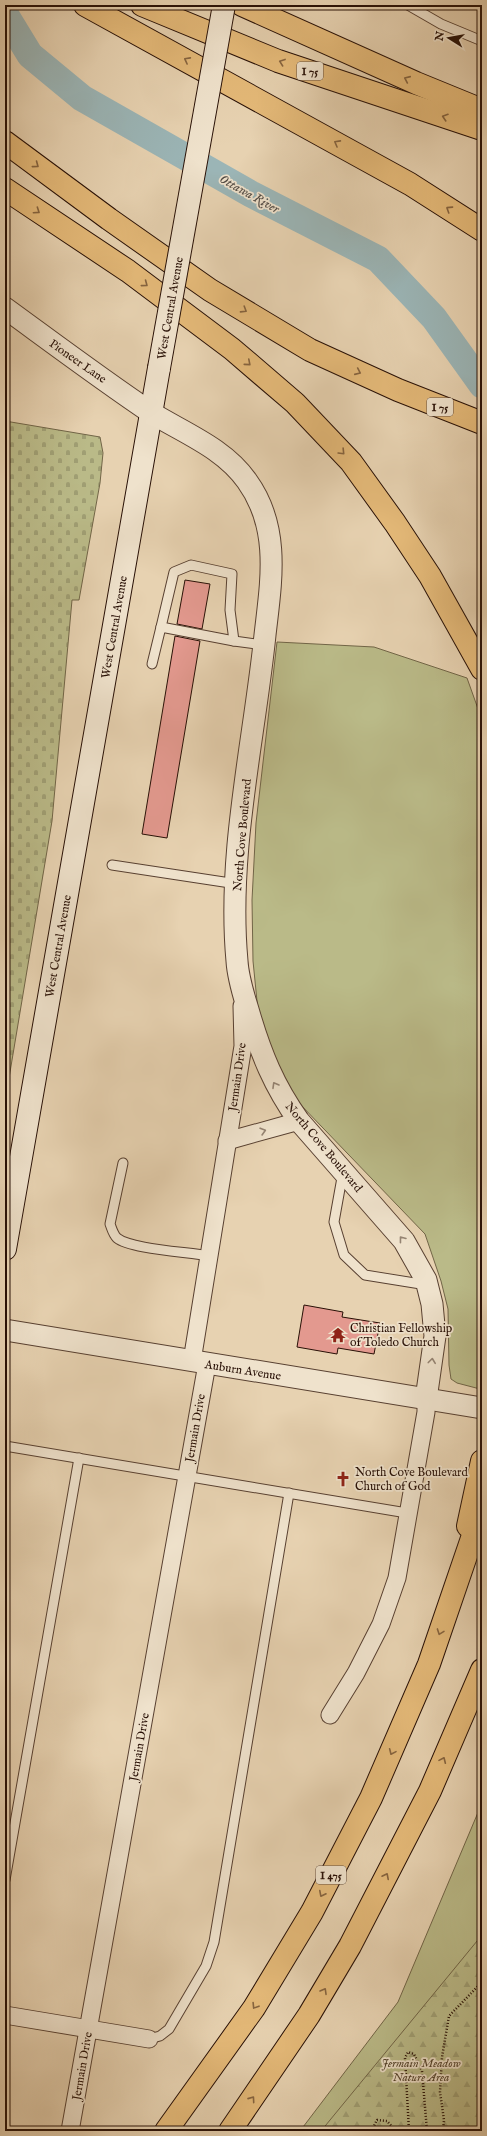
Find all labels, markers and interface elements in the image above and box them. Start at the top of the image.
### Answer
north arrow [429,18,469,58]
text: N [432,30,448,43]
one-way arrow [184,58,191,65]
one-way arrow [279,58,286,66]
road number: I 75 [297,62,323,80]
one-way arrow [404,76,411,84]
one-way arrow [442,113,449,121]
one-way arrow [334,141,341,148]
one-way arrow [32,160,39,167]
water label: Ottawa River [216,171,283,218]
one-way arrow [33,206,40,213]
one-way arrow [446,206,453,214]
street label: West Central Avenue [154,255,187,361]
one-way arrow [141,279,148,286]
one-way arrow [240,306,247,313]
street label: Pioneer Lane [46,336,110,387]
one-way arrow [243,358,251,365]
one-way arrow [353,367,361,375]
road number: I 75 [427,398,453,416]
one-way arrow [337,447,345,455]
street label: West Central Avenue [98,574,131,680]
street label: North Cove Boulevard [230,778,255,892]
street label: West Central Avenue [42,893,75,999]
street label: Jermain Drive [225,1041,251,1114]
one-way arrow [273,1081,280,1089]
street label: North Cove Boulevard [282,1099,366,1196]
one-way arrow [260,1127,267,1136]
one-way arrow [400,1236,407,1243]
place label: Christian Fellowship of Toledo Church [350,1321,453,1350]
temple icon: Christian Fellowship of Toledo Church [329,1326,347,1344]
street label: Auburn Avenue [203,1357,283,1384]
one-way arrow [428,1358,437,1364]
street label: Jermain Drive [182,1392,210,1466]
place label: North Cove Boulevard Church of God [355,1465,469,1494]
church icon: North Cove Boulevard Church of God [334,1470,352,1488]
one-way arrow [437,1629,445,1636]
street label: Jermain Drive [126,1711,154,1785]
one-way arrow [388,1749,396,1756]
one-way arrow [439,1756,447,1763]
road number: I 475 [316,1866,346,1884]
one-way arrow [381,1873,389,1880]
one-way arrow [319,1890,326,1897]
one-way arrow [319,1987,326,1995]
one-way arrow [252,2002,260,2009]
street label: Jermain Drive [69,2030,97,2104]
park label: Jermain Meadow Nature Area [381,2056,461,2085]
one-way arrow [247,2096,255,2103]

